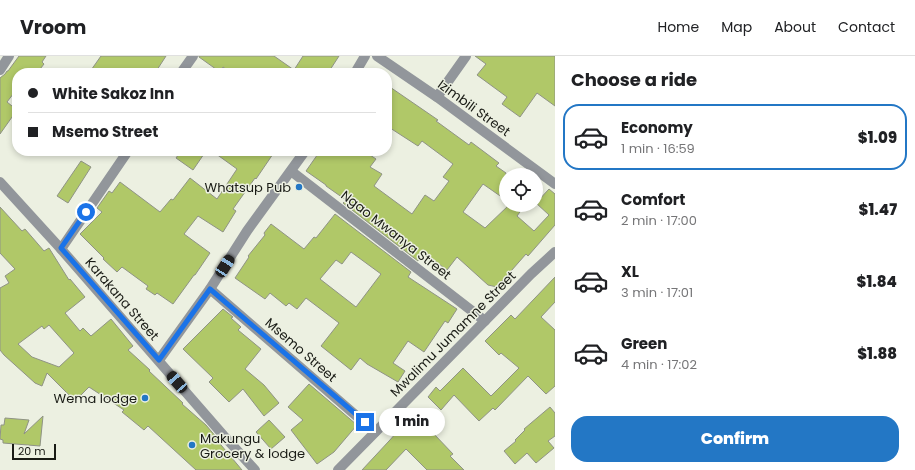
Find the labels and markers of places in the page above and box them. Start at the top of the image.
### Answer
place label: Whatsup Pub [204,178,291,197]
marker: Whatsup Pub [294,182,304,192]
place label: Wema lodge [53,389,137,408]
marker: Wema lodge [140,393,150,403]
place label: Makungu Grocery & lodge [200,429,305,463]
marker: Makungu Grocery & lodge [187,440,197,450]

